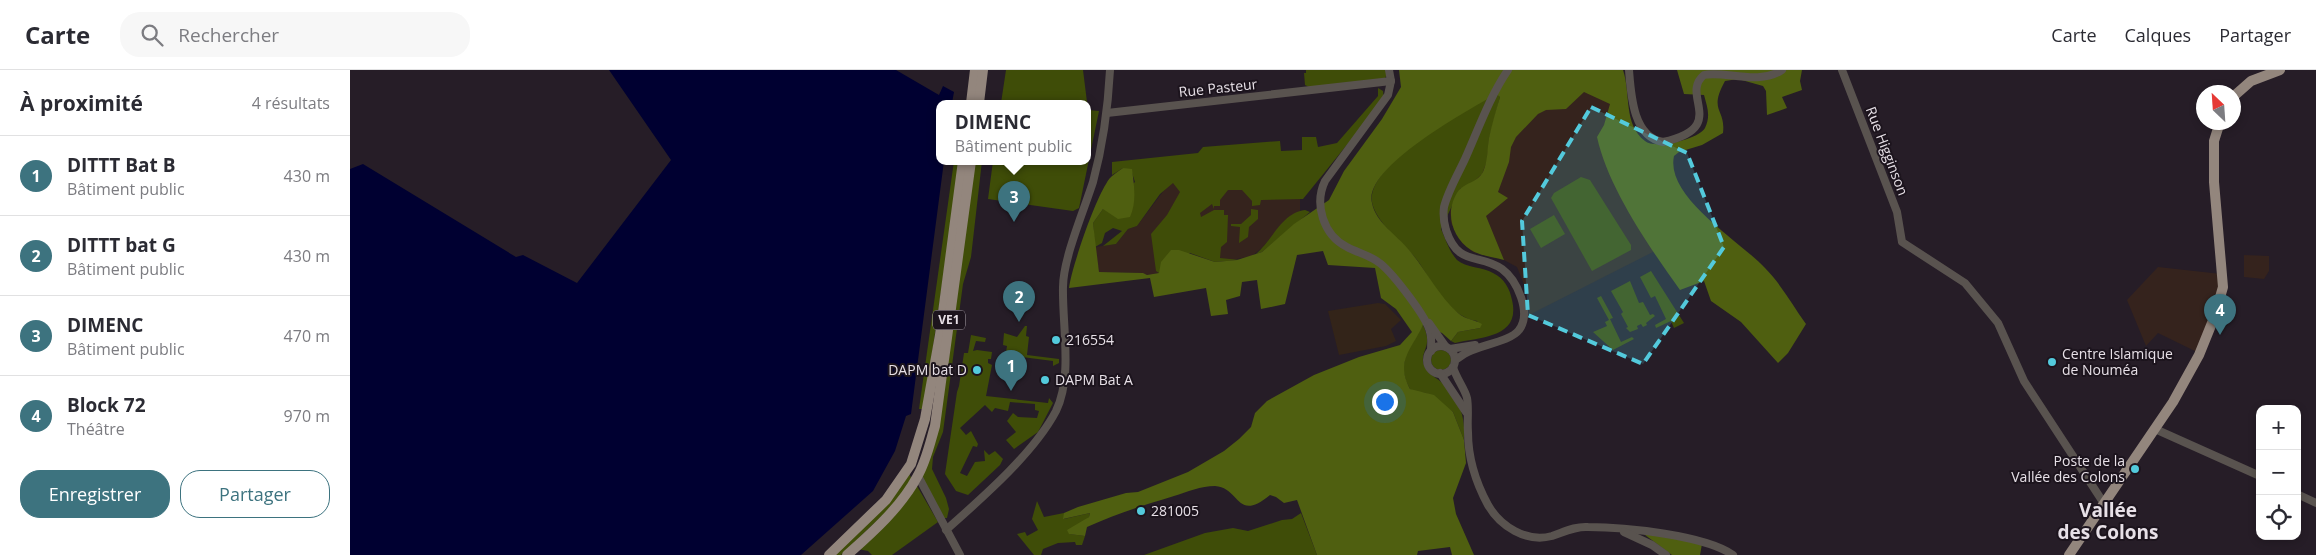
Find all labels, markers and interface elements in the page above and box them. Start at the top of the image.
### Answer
search box [120,12,470,57]
text: Carte [25,18,90,51]
icon: search [138,21,166,49]
text: Rechercher [178,22,279,48]
text: Carte [2051,23,2097,47]
text: Calques [2125,23,2191,47]
text: Partager [2219,23,2291,47]
street label: Rue Pasteur [1178,74,1258,101]
north arrow [2196,85,2241,130]
text: À proximité [20,89,143,117]
text: 4 résultats [252,92,330,114]
popup [936,100,1091,165]
street label: Rue Higginson [1862,104,1913,198]
text: DIMENC [955,109,1031,135]
text: Bâtiment public [955,135,1072,157]
text: DITTT Bat B [67,152,176,178]
text: 1 [31,165,41,187]
text: 430 m [284,165,330,187]
text: Bâtiment public [67,178,185,200]
pin: 3 [998,181,1030,222]
text: DITTT bat G [67,232,176,258]
text: 2 [31,245,41,267]
text: 430 m [284,245,330,267]
text: Bâtiment public [67,258,185,280]
pin: 2 [1003,281,1035,322]
pin: 4 [2204,294,2236,335]
road number: VE1 [933,310,965,330]
text: DIMENC [67,312,143,338]
text: 3 [31,325,41,347]
text: 470 m [284,325,330,347]
place label: 216554 [1066,330,1114,349]
marker: 216554 [1050,334,1062,346]
text: Bâtiment public [67,338,185,360]
place label: Centre Islamique de Nouméa [2062,344,2173,379]
pin: 1 [995,350,1027,391]
marker: Centre Islamique de Nouméa [2046,356,2058,368]
place label: DAPM bat D [888,360,967,379]
marker: DAPM bat D [971,364,983,376]
place label: DAPM Bat A [1055,370,1133,389]
marker: DAPM Bat A [1039,374,1051,386]
your location [1372,389,1398,415]
text: Block 72 [67,392,146,418]
text: 4 [31,405,41,427]
text: 970 m [284,405,330,427]
map controls [2256,405,2301,540]
button: + [2256,405,2301,450]
text: Théâtre [67,418,125,440]
button: − [2256,450,2301,495]
place label: Poste de la Vallée des Colons [2011,451,2125,486]
marker: Poste de la Vallée des Colons [2129,463,2141,475]
button: Enregistrer [20,470,170,518]
button: Partager [180,470,330,518]
button: locate [2256,495,2301,540]
district label: Vallée des Colons [2058,497,2159,545]
place label: 281005 [1151,501,1199,520]
marker: 281005 [1135,505,1147,517]

